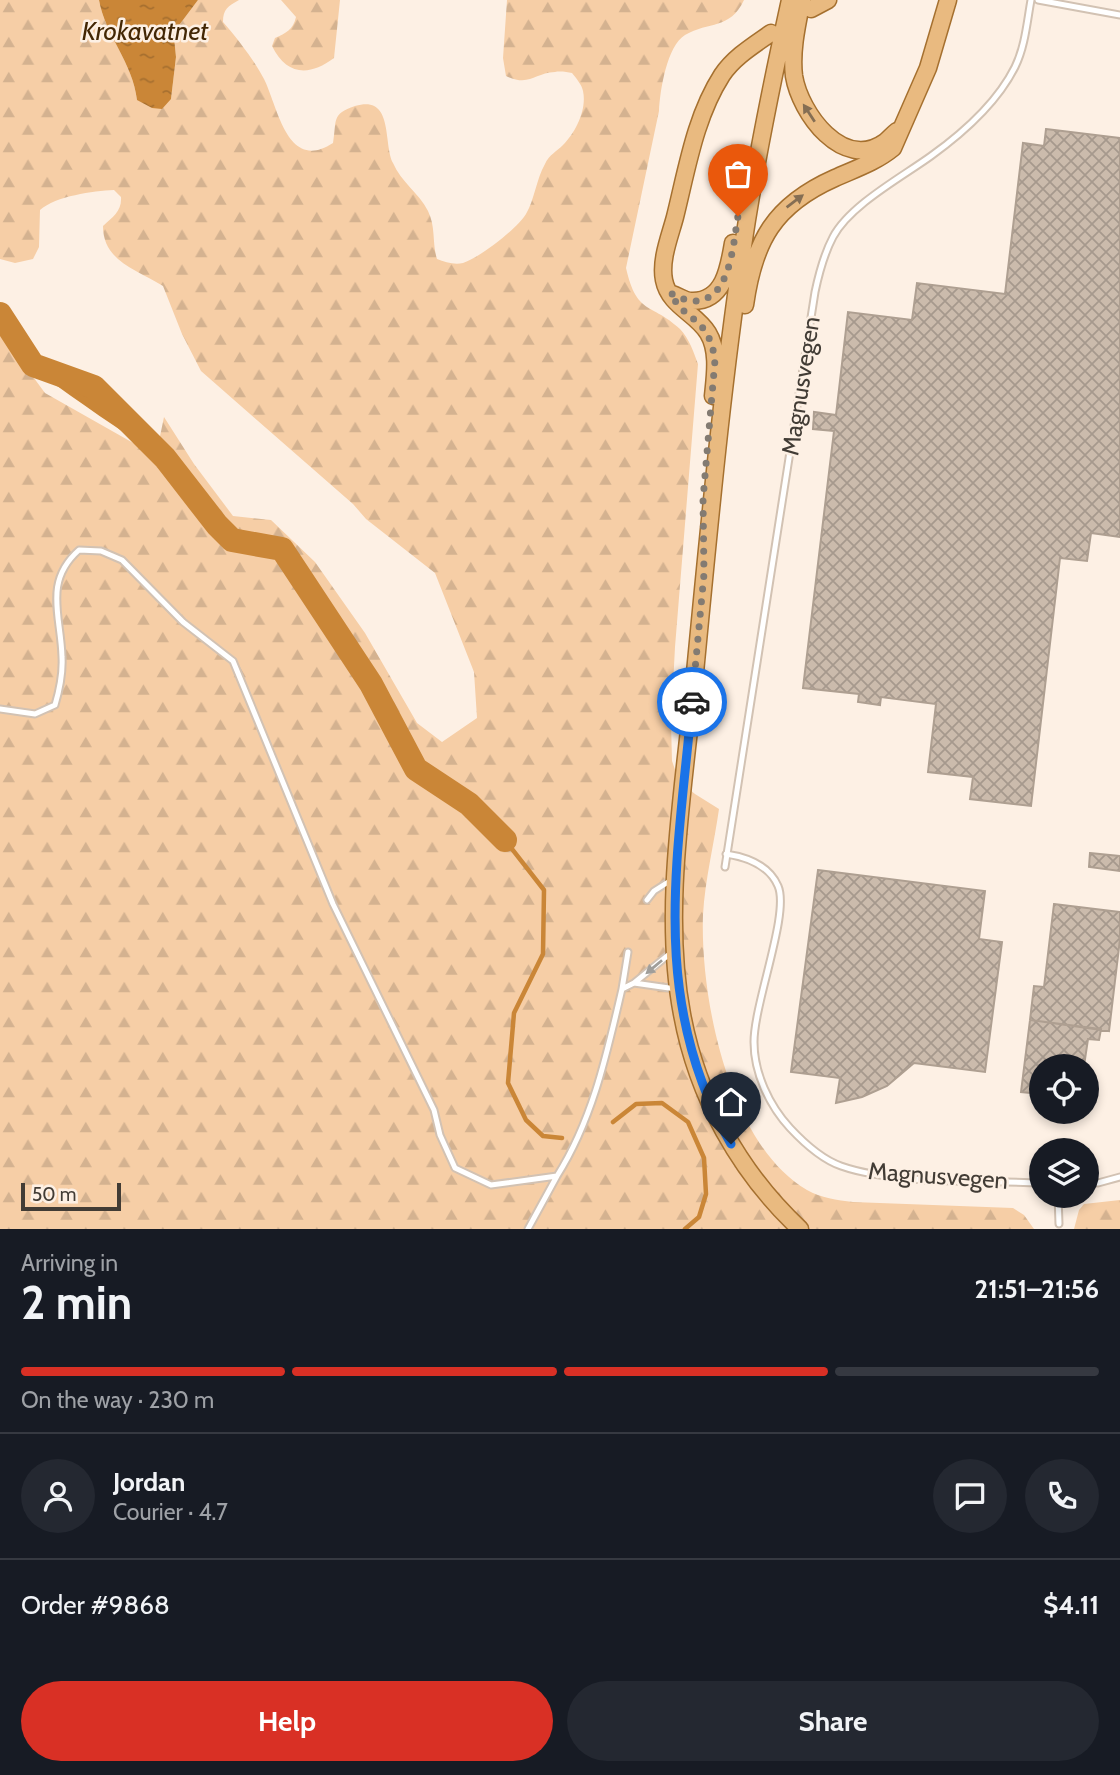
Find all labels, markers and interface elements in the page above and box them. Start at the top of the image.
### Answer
water label: Krokavatnet [82,15,209,47]
one-way arrow [802,103,815,123]
pin [708,144,768,216]
icon: bag [719,155,757,193]
one-way arrow [785,194,803,209]
street label: Magnusvegen [775,314,826,457]
courier [657,667,727,737]
icon: car [673,683,711,721]
one-way arrow [646,959,663,974]
map controls [1029,1054,1099,1208]
button: locate [1029,1054,1099,1124]
pin [701,1072,761,1144]
icon: home [712,1083,750,1121]
button: layers [1029,1138,1099,1208]
street label: Magnusvegen [867,1156,1009,1195]
scale bar [21,1180,121,1212]
text: 50 m [32,1183,76,1206]
text: Arriving in [21,1249,118,1277]
text: 21:51–21:56 [975,1273,1099,1305]
text: 2 min [21,1275,132,1331]
text: On the way · 230 m [21,1386,214,1414]
button: person [21,1459,95,1533]
button: chat [933,1459,1007,1533]
button: phone [1025,1459,1099,1533]
text: Jordan [113,1466,185,1498]
text: Courier · 4.7 [113,1498,228,1526]
text: Order #9868 [21,1589,170,1621]
text: $4.11 [1043,1589,1099,1621]
button: Help [21,1681,553,1761]
button: Share [567,1681,1099,1761]

